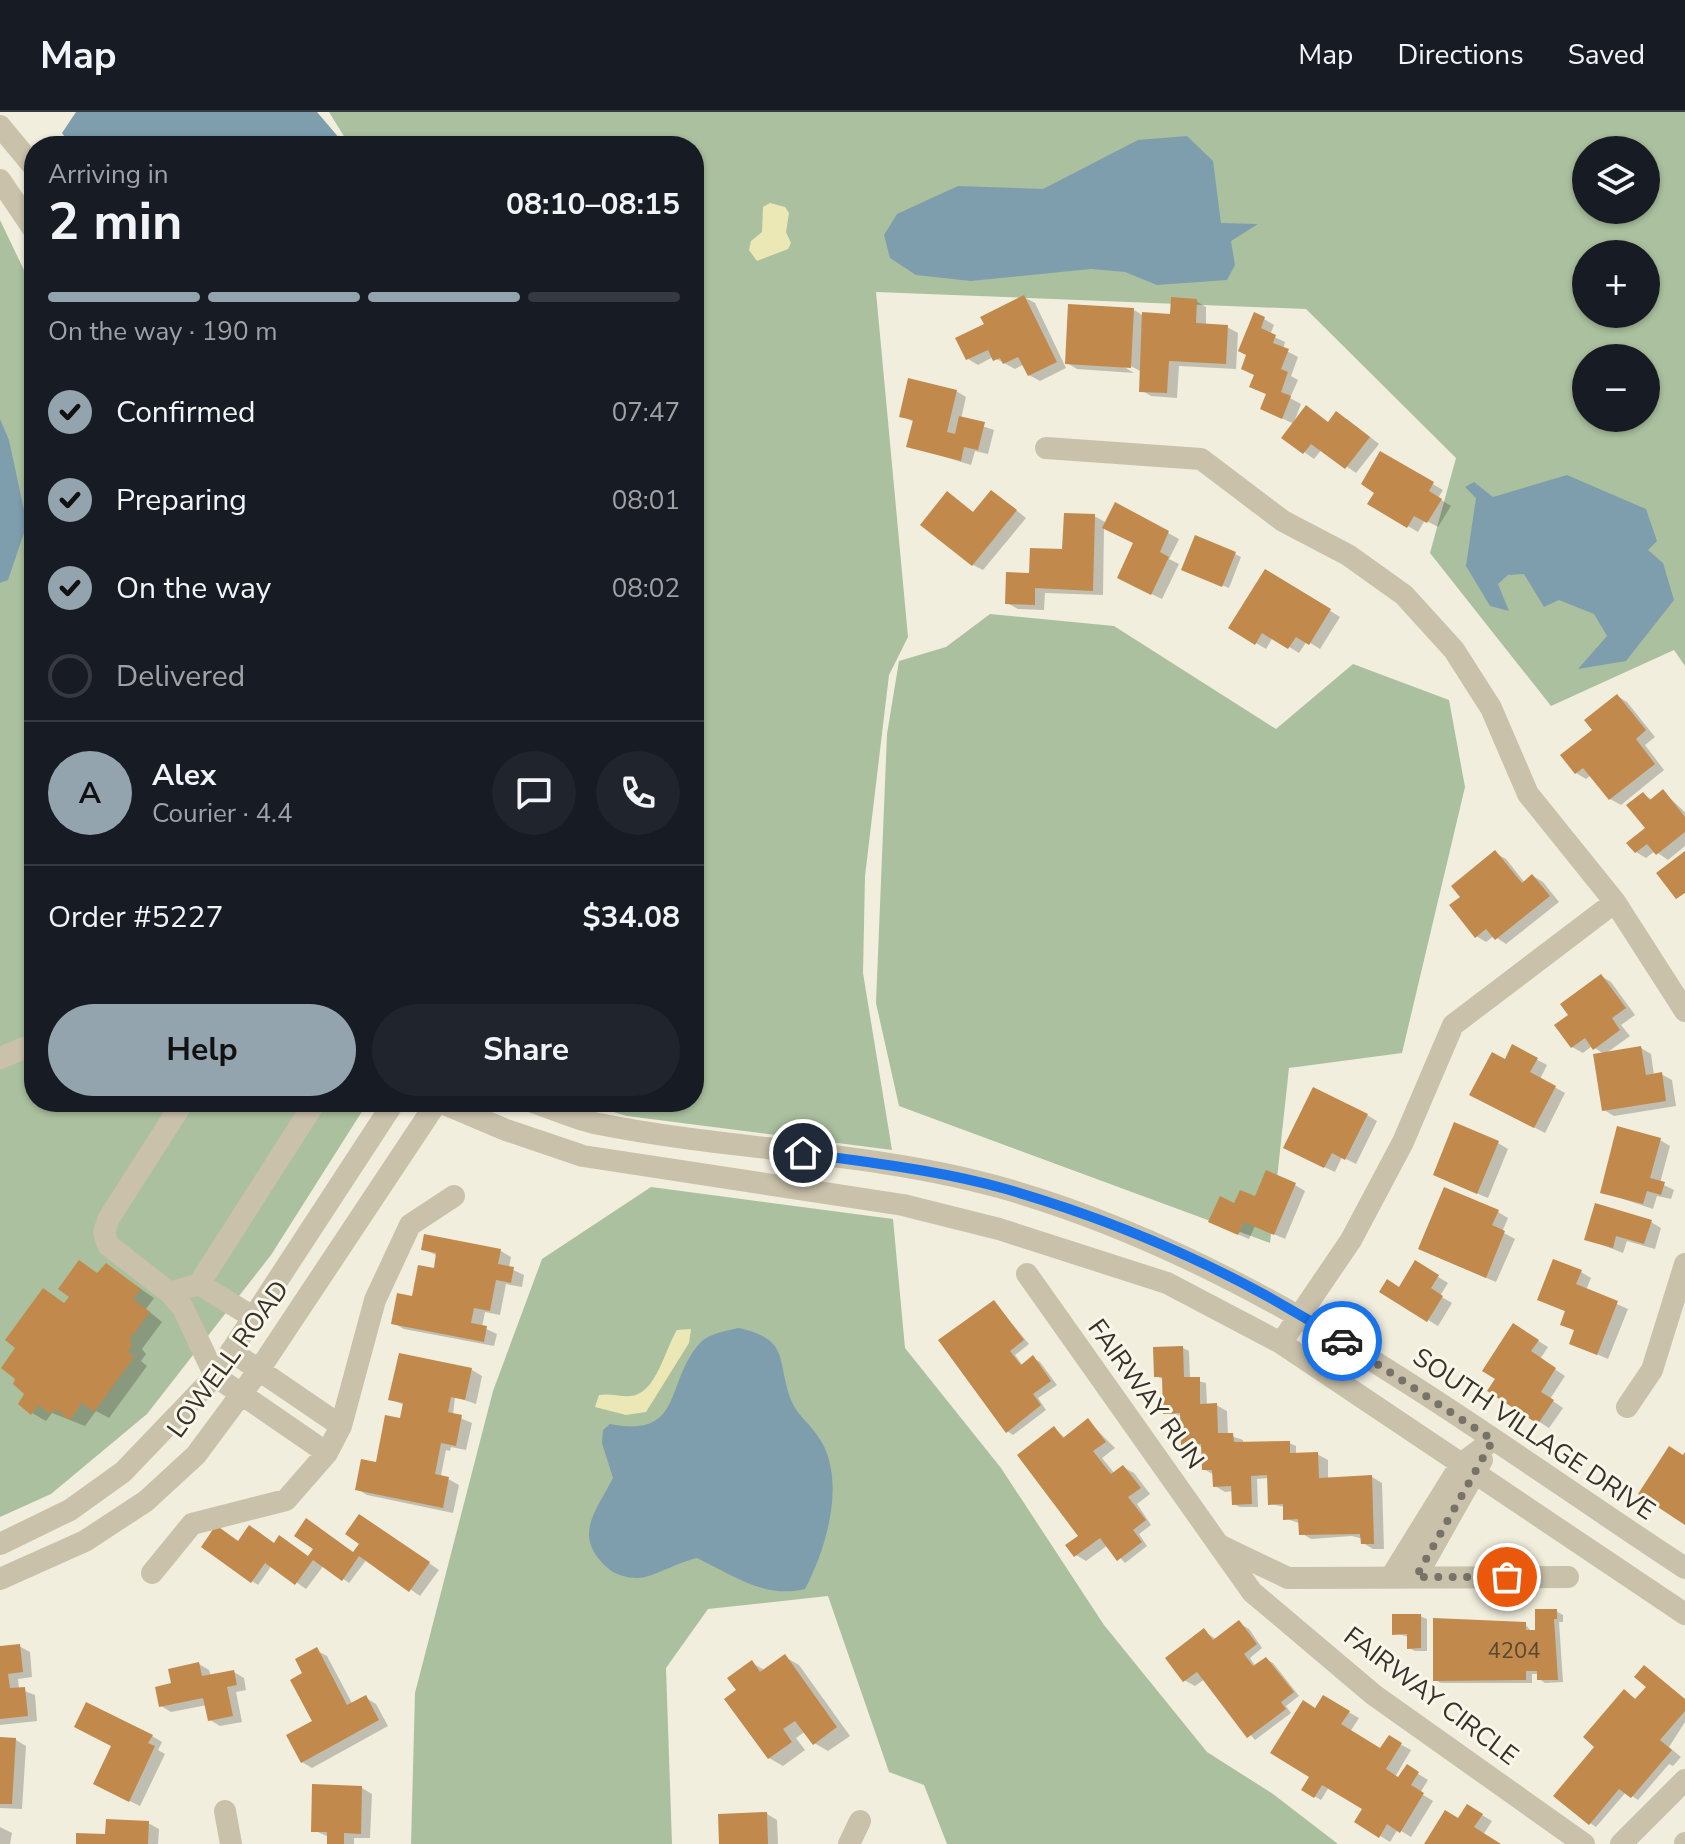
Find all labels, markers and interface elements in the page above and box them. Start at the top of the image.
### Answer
text: Map [40,30,117,81]
text: Map [1298,36,1353,74]
text: Directions [1397,36,1524,74]
text: Saved [1568,36,1645,74]
map controls [1572,136,1660,432]
button: layers [1572,136,1660,224]
text: Arriving in [48,157,169,192]
text: 08:10–08:15 [506,184,680,225]
text: 2 min [48,186,183,257]
button: + [1572,240,1660,328]
text: On the way · 190 m [48,314,277,349]
button: − [1572,344,1660,432]
icon: check [48,390,92,434]
text: Confirmed [116,392,256,433]
text: 07:47 [612,395,680,430]
icon: check [48,478,92,522]
text: Preparing [116,480,247,521]
text: 08:01 [612,483,680,518]
icon: check [48,566,92,610]
text: On the way [116,568,271,609]
text: 08:02 [612,571,680,606]
text: Delivered [116,656,245,697]
button: chat [492,751,576,835]
button: phone [596,751,680,835]
text: Alex [152,755,216,796]
text: A [79,773,101,814]
text: Courier · 4.4 [152,796,293,831]
text: Order #5227 [48,897,223,938]
text: $34.08 [583,897,680,938]
button: Help [48,1004,356,1096]
button: Share [372,1004,680,1096]
pin [769,1119,837,1187]
icon: home [781,1131,825,1175]
street label: LOWELL ROAD [159,1273,297,1445]
courier [1302,1301,1382,1381]
street label: FAIRWAY RUN [1080,1312,1212,1476]
icon: car [1320,1319,1364,1363]
street label: SOUTH VILLAGE DRIVE [1406,1340,1662,1528]
pin [1473,1543,1541,1611]
icon: bag [1485,1555,1529,1599]
street label: FAIRWAY CIRCLE [1336,1619,1526,1773]
house number: 4204 [1488,1636,1540,1666]

